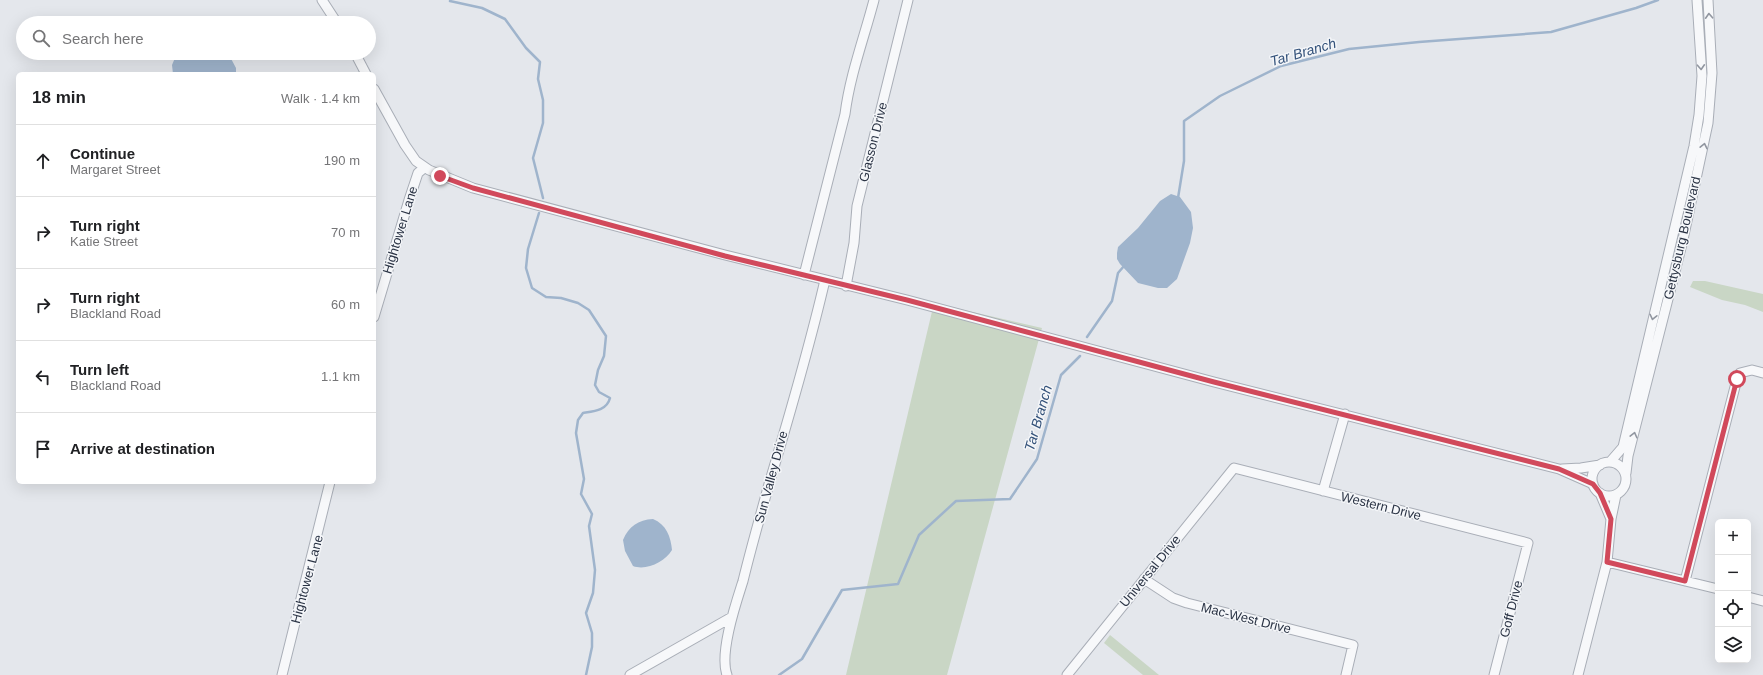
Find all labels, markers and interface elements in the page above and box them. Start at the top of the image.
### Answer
one-way arrow [1704,13,1713,19]
search box [16,16,376,60]
icon: search [30,27,52,49]
text: Search here [62,30,144,47]
water label: Tar Branch [1268,35,1338,69]
one-way arrow [1697,64,1706,70]
text: 18 min [32,88,86,107]
text: Walk · 1.4 km [281,91,360,106]
street label: Glasson Drive [856,101,890,183]
one-way arrow [1699,142,1707,149]
text: Continue [70,145,135,162]
icon: ahead [32,150,54,172]
text: 190 m [324,153,360,168]
text: Margaret Street [70,162,160,177]
route end [431,167,449,185]
street label: Gettysburg Boulevard [1661,175,1703,301]
street label: Hightower Lane [380,184,420,276]
text: Turn right [70,217,140,234]
icon: right [32,222,54,244]
text: 70 m [331,225,360,240]
text: Katie Street [70,234,138,249]
text: Turn right [70,289,140,306]
icon: right [32,294,54,316]
text: 60 m [331,297,360,312]
text: Blackland Road [70,306,161,321]
one-way arrow [1649,314,1657,321]
text: Turn left [70,361,129,378]
icon: left [32,366,54,388]
text: 1.1 km [321,369,360,384]
route start [1728,370,1746,388]
text: Blackland Road [70,378,161,393]
water label: Tar Branch [1021,383,1055,453]
street label: Sun Valley Drive [751,429,791,525]
one-way arrow [1629,432,1638,439]
icon: arrive [32,438,54,460]
text: Arrive at destination [70,440,215,457]
street label: Western Drive [1339,489,1423,523]
map controls [1715,519,1751,663]
button: + [1715,519,1751,555]
street label: Universal Drive [1116,532,1184,610]
street label: Hightower Lane [288,533,326,625]
button: − [1715,555,1751,591]
street label: Goff Drive [1497,579,1525,639]
button: locate [1715,591,1751,627]
street label: Mac-West Drive [1199,600,1293,636]
button: layers [1715,627,1751,663]

